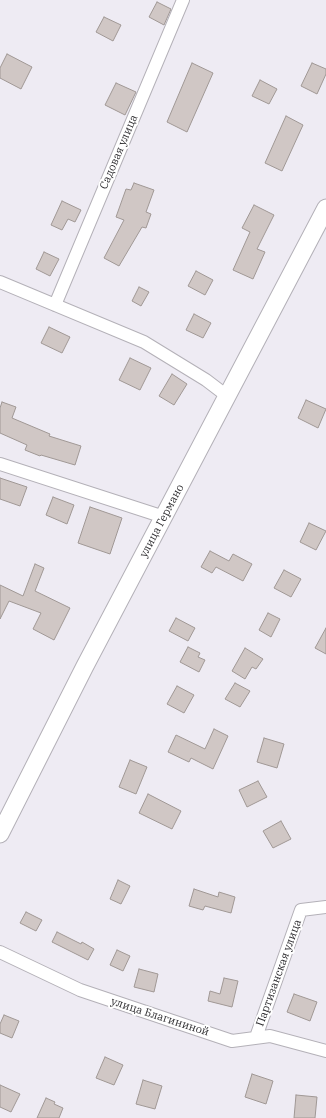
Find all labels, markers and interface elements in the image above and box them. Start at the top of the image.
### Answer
street label: Садовая улица [97,113,141,191]
street label: улица Германо [137,482,187,560]
street label: Партизанская улица [254,918,304,1028]
street label: улица Благининой [109,995,211,1039]

